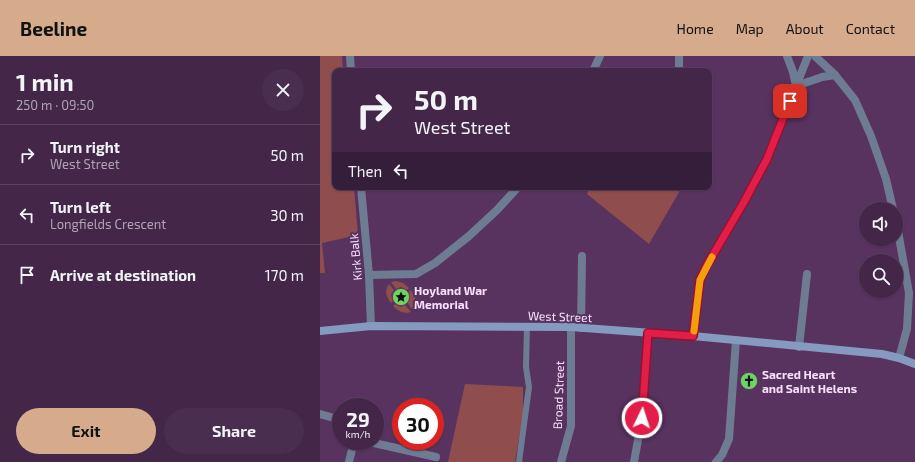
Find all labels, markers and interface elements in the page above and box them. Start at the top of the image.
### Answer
text: Beeline [20,17,87,40]
text: Home [677,20,714,37]
text: Map [736,20,764,37]
text: About [786,20,824,37]
text: Contact [846,20,895,37]
text: 1 min [16,67,74,96]
button: close [262,69,304,111]
text: 50 m [414,82,478,116]
icon: right [348,84,400,136]
pin [773,84,807,118]
icon: arrive [779,90,801,112]
text: 250 m · 09:50 [16,97,94,113]
text: West Street [414,116,510,138]
text: Turn right [50,138,120,156]
icon: right [16,144,38,166]
text: 50 m [270,146,304,164]
text: West Street [50,156,120,172]
icon: left [390,160,412,182]
text: Then [348,162,382,180]
text: Turn left [50,198,111,216]
map controls [859,202,903,298]
button: sound [859,202,903,246]
icon: left [16,204,38,226]
text: 30 m [270,206,304,224]
text: Longfields Crescent [50,216,166,232]
street label: Kirk Balk [346,233,364,281]
button: search [859,254,903,298]
icon: arrive [16,264,38,286]
text: Arrive at destination [50,266,196,284]
text: 170 m [265,266,304,284]
place label: Hoyland War Memorial [414,283,487,311]
place icon: Hoyland War Memorial [391,287,411,307]
street label: West Street [528,308,593,324]
street label: Broad Street [550,360,566,429]
place label: Sacred Heart and Saint Helens [762,367,857,395]
church icon: Sacred Heart and Saint Helens [739,371,759,391]
position arrow [621,397,663,439]
speed limit sign: 30 [392,398,444,450]
text: 29 [346,407,370,431]
button: Exit [16,408,156,454]
button: Share [164,408,304,454]
text: km/h [346,428,370,440]

